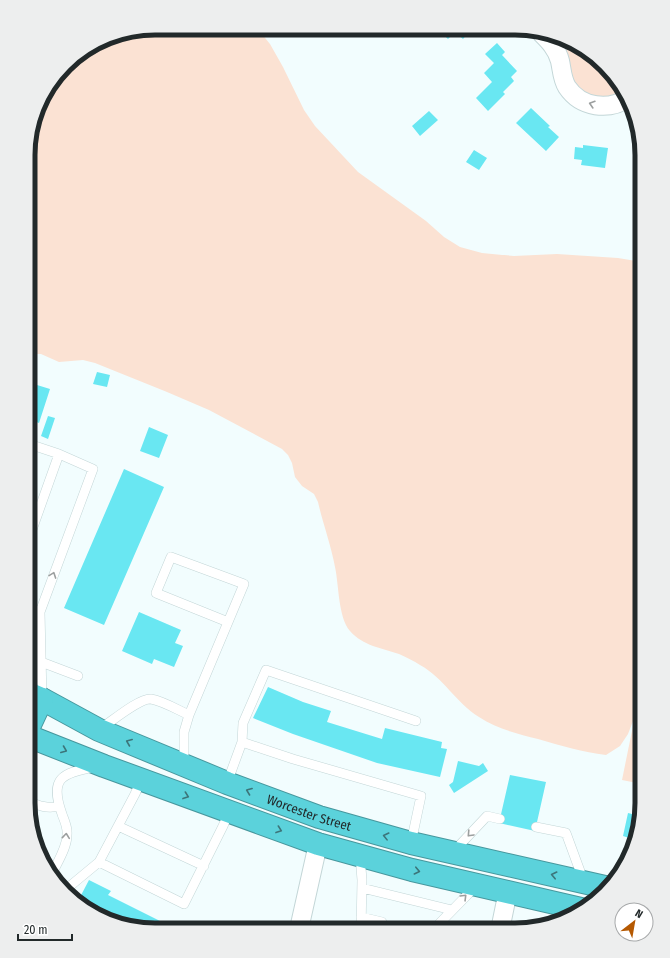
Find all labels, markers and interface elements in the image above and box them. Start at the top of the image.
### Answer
one-way arrow [588,100,595,109]
one-way arrow [49,572,57,579]
one-way arrow [126,739,134,747]
one-way arrow [61,746,68,754]
one-way arrow [246,788,253,796]
one-way arrow [182,791,189,800]
street label: Worcester Street [265,791,354,833]
one-way arrow [275,825,282,834]
one-way arrow [467,829,475,837]
one-way arrow [62,833,71,839]
one-way arrow [383,833,389,841]
one-way arrow [414,866,420,874]
one-way arrow [550,872,557,880]
one-way arrow [459,894,467,902]
north arrow [614,902,654,942]
text: N [633,907,645,921]
scale bar [18,916,72,942]
text: 20 m [24,923,48,937]

